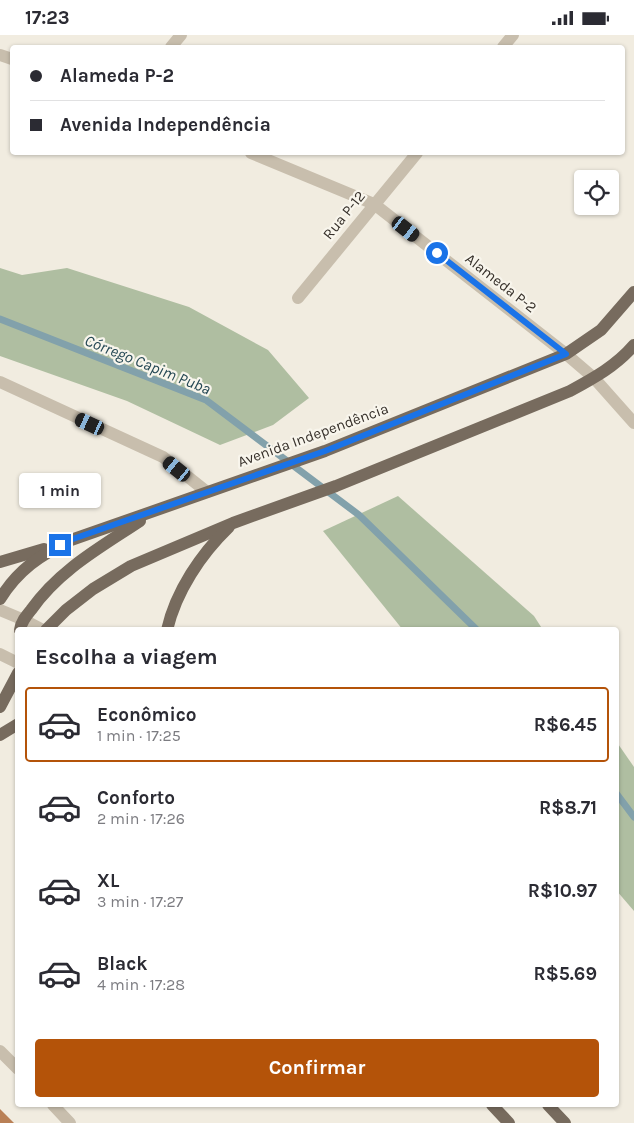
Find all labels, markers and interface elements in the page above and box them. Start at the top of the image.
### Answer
text: 17:23 [25,7,70,29]
text: Alameda P-2 [60,65,174,87]
text: Avenida Independência [60,114,271,136]
map controls [574,170,619,215]
button: locate [574,170,619,215]
street label: Rua P-12 [319,187,369,243]
car [389,214,422,244]
route start [426,242,448,264]
street label: Alameda P-2 [462,250,540,316]
water label: Córrego Capim Puba [82,330,214,398]
street label: Avenida Independência [235,399,391,471]
car [73,411,106,437]
car [160,454,193,484]
callout: 1 min [19,473,101,507]
text: 1 min [40,481,80,500]
route end [49,534,71,556]
text: Escolha a viagem [35,644,218,670]
icon: car [37,702,82,747]
text: Econômico [97,704,197,726]
text: R$6.45 [534,714,597,736]
text: 1 min · 17:25 [97,726,181,745]
icon: car [37,785,82,830]
text: Conforto [97,787,175,809]
text: R$8.71 [539,797,597,819]
text: 2 min · 17:26 [97,809,185,828]
icon: car [37,868,82,913]
text: XL [97,870,119,892]
text: R$10.97 [528,880,597,902]
text: 3 min · 17:27 [97,892,183,911]
icon: car [37,951,82,996]
text: Black [97,953,148,975]
text: R$5.69 [533,963,597,985]
text: 4 min · 17:28 [97,975,185,994]
button: Confirmar [35,1039,599,1097]

